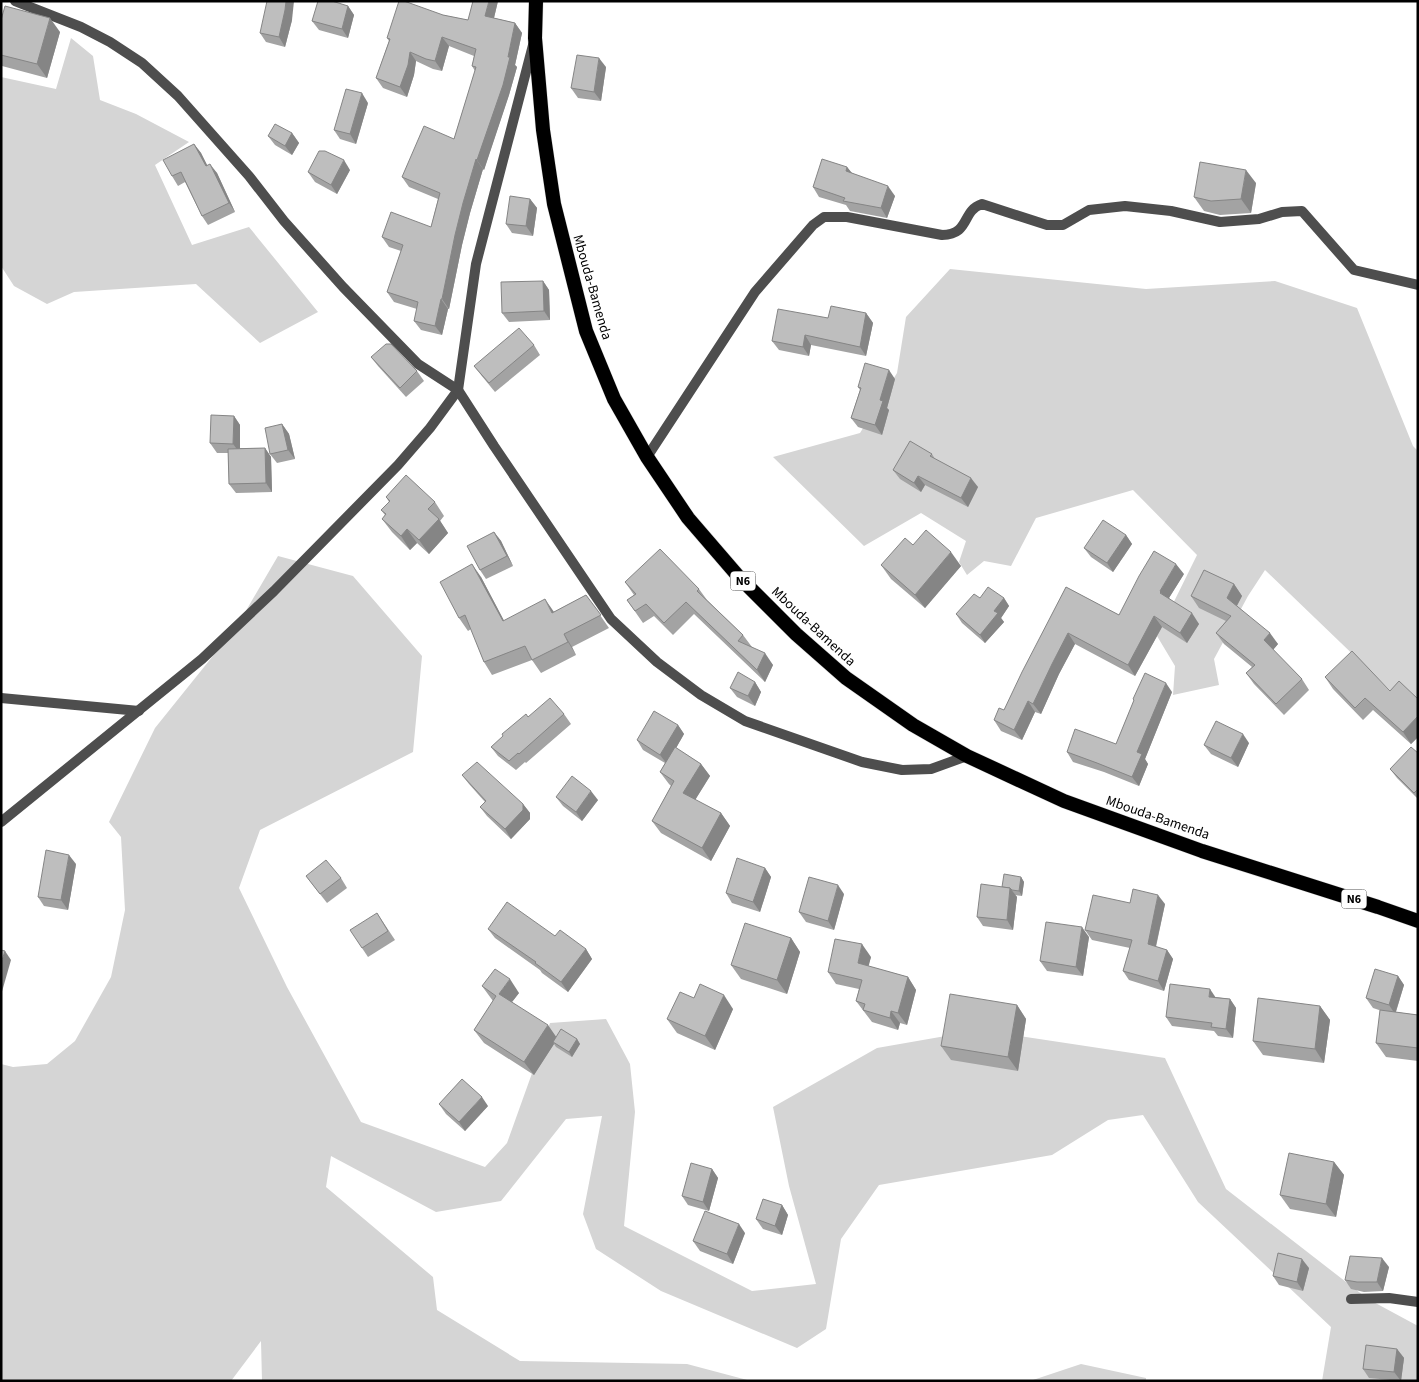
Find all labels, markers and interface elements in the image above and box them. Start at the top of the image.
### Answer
street label: Mbouda-Bamenda [567,232,617,342]
road number: N6 [730,572,756,590]
street label: Mbouda-Bamenda [767,582,860,671]
street label: Mbouda-Bamenda [1103,791,1212,845]
road number: N6 [1342,890,1366,909]

